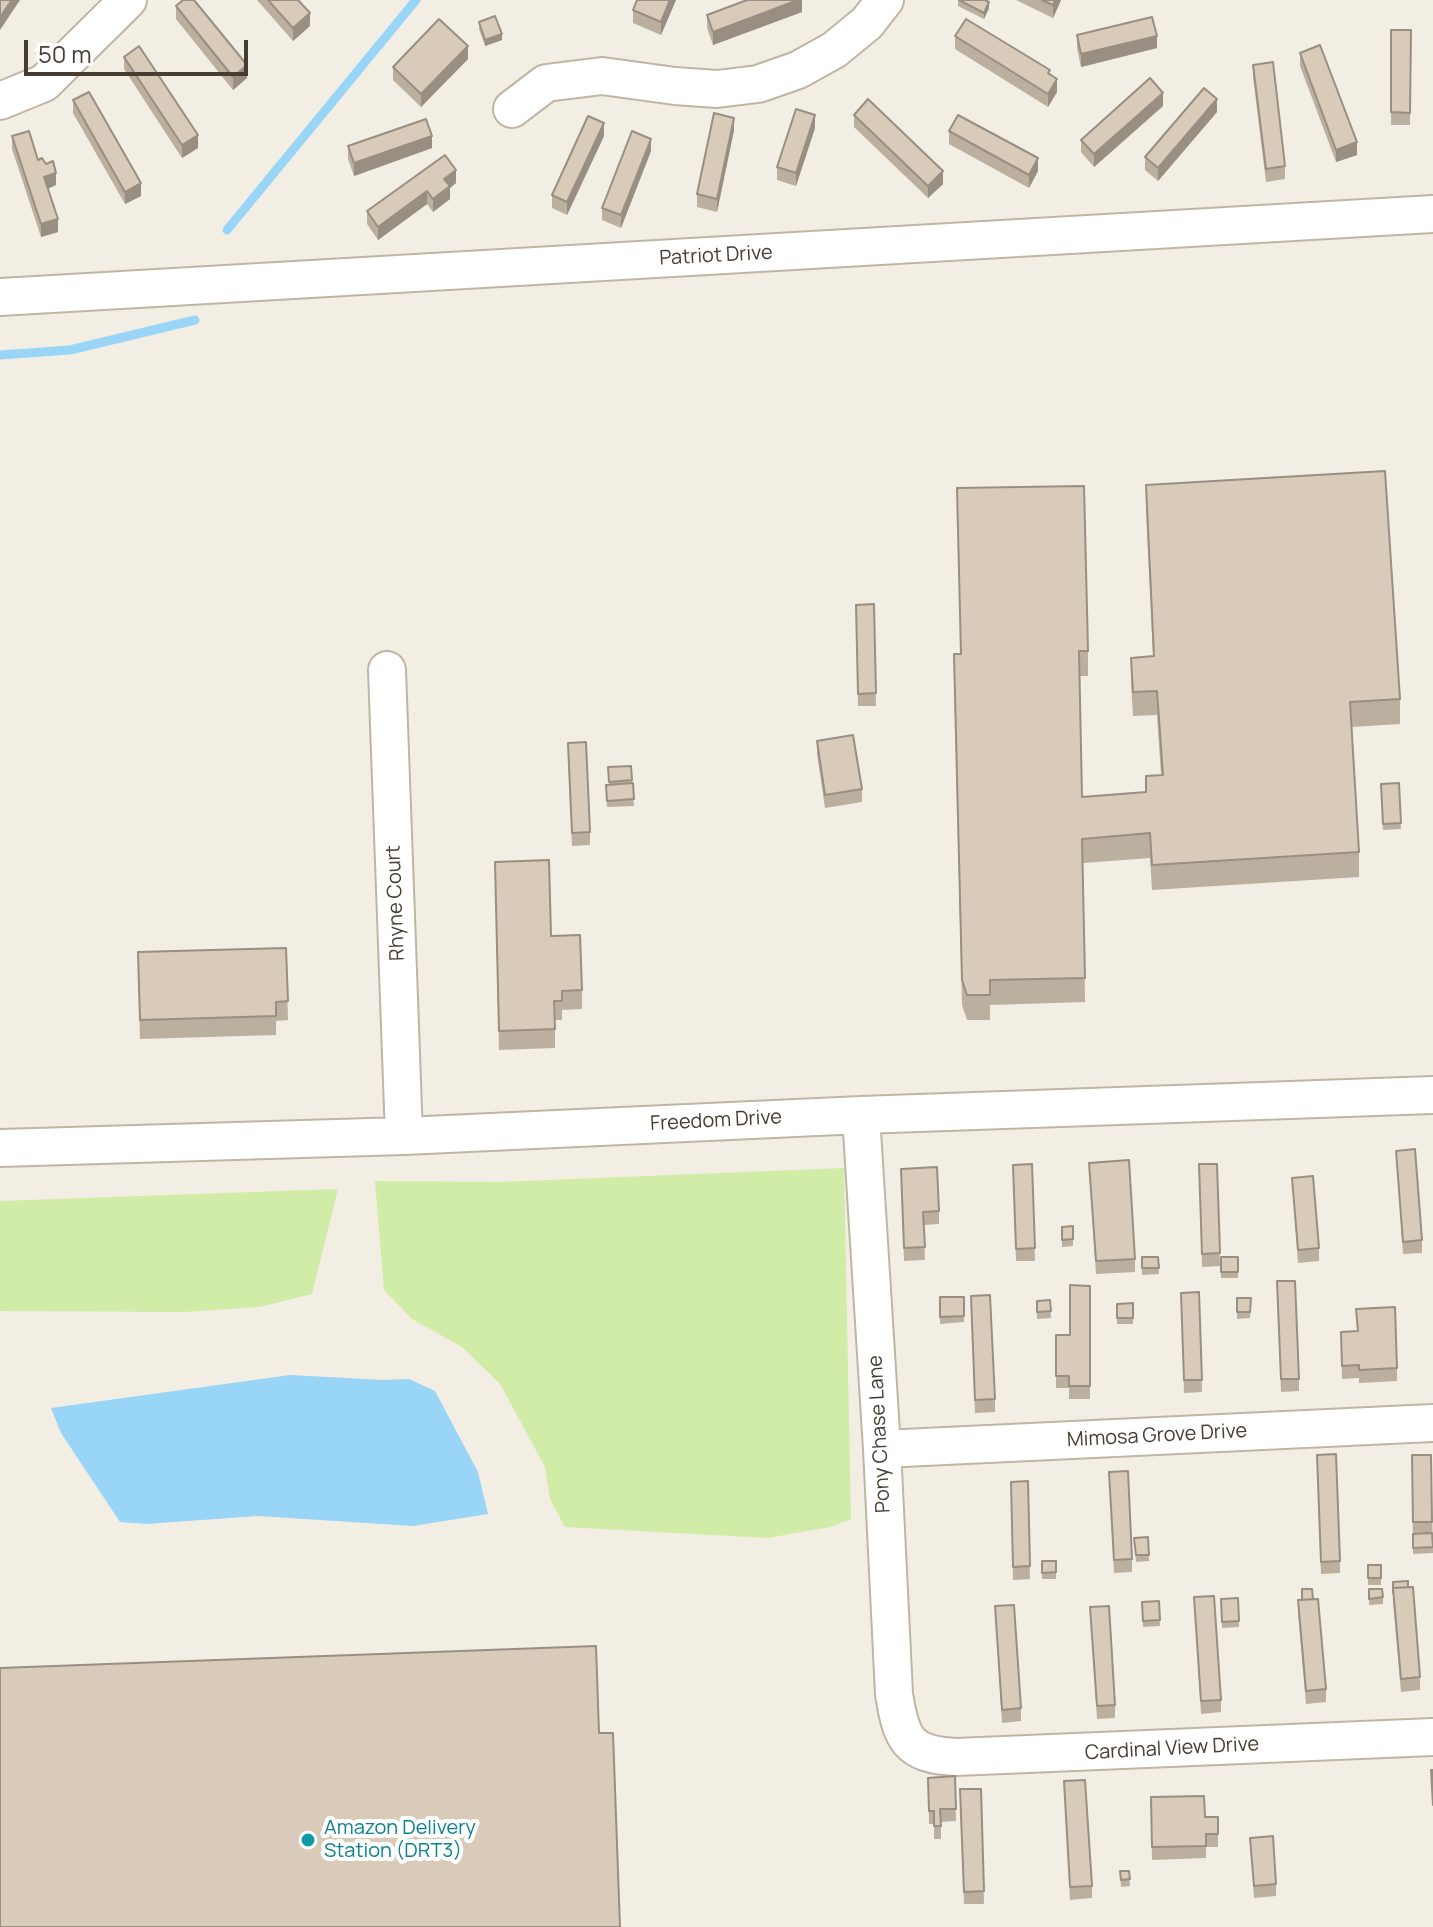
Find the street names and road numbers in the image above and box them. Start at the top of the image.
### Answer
street label: Patriot Drive [659,241,773,271]
street label: Rhyne Court [382,845,410,961]
street label: Freedom Drive [650,1106,782,1136]
street label: Pony Chase Lane [864,1354,896,1514]
street label: Mimosa Grove Drive [1066,1419,1248,1453]
street label: Cardinal View Drive [1084,1732,1260,1766]

